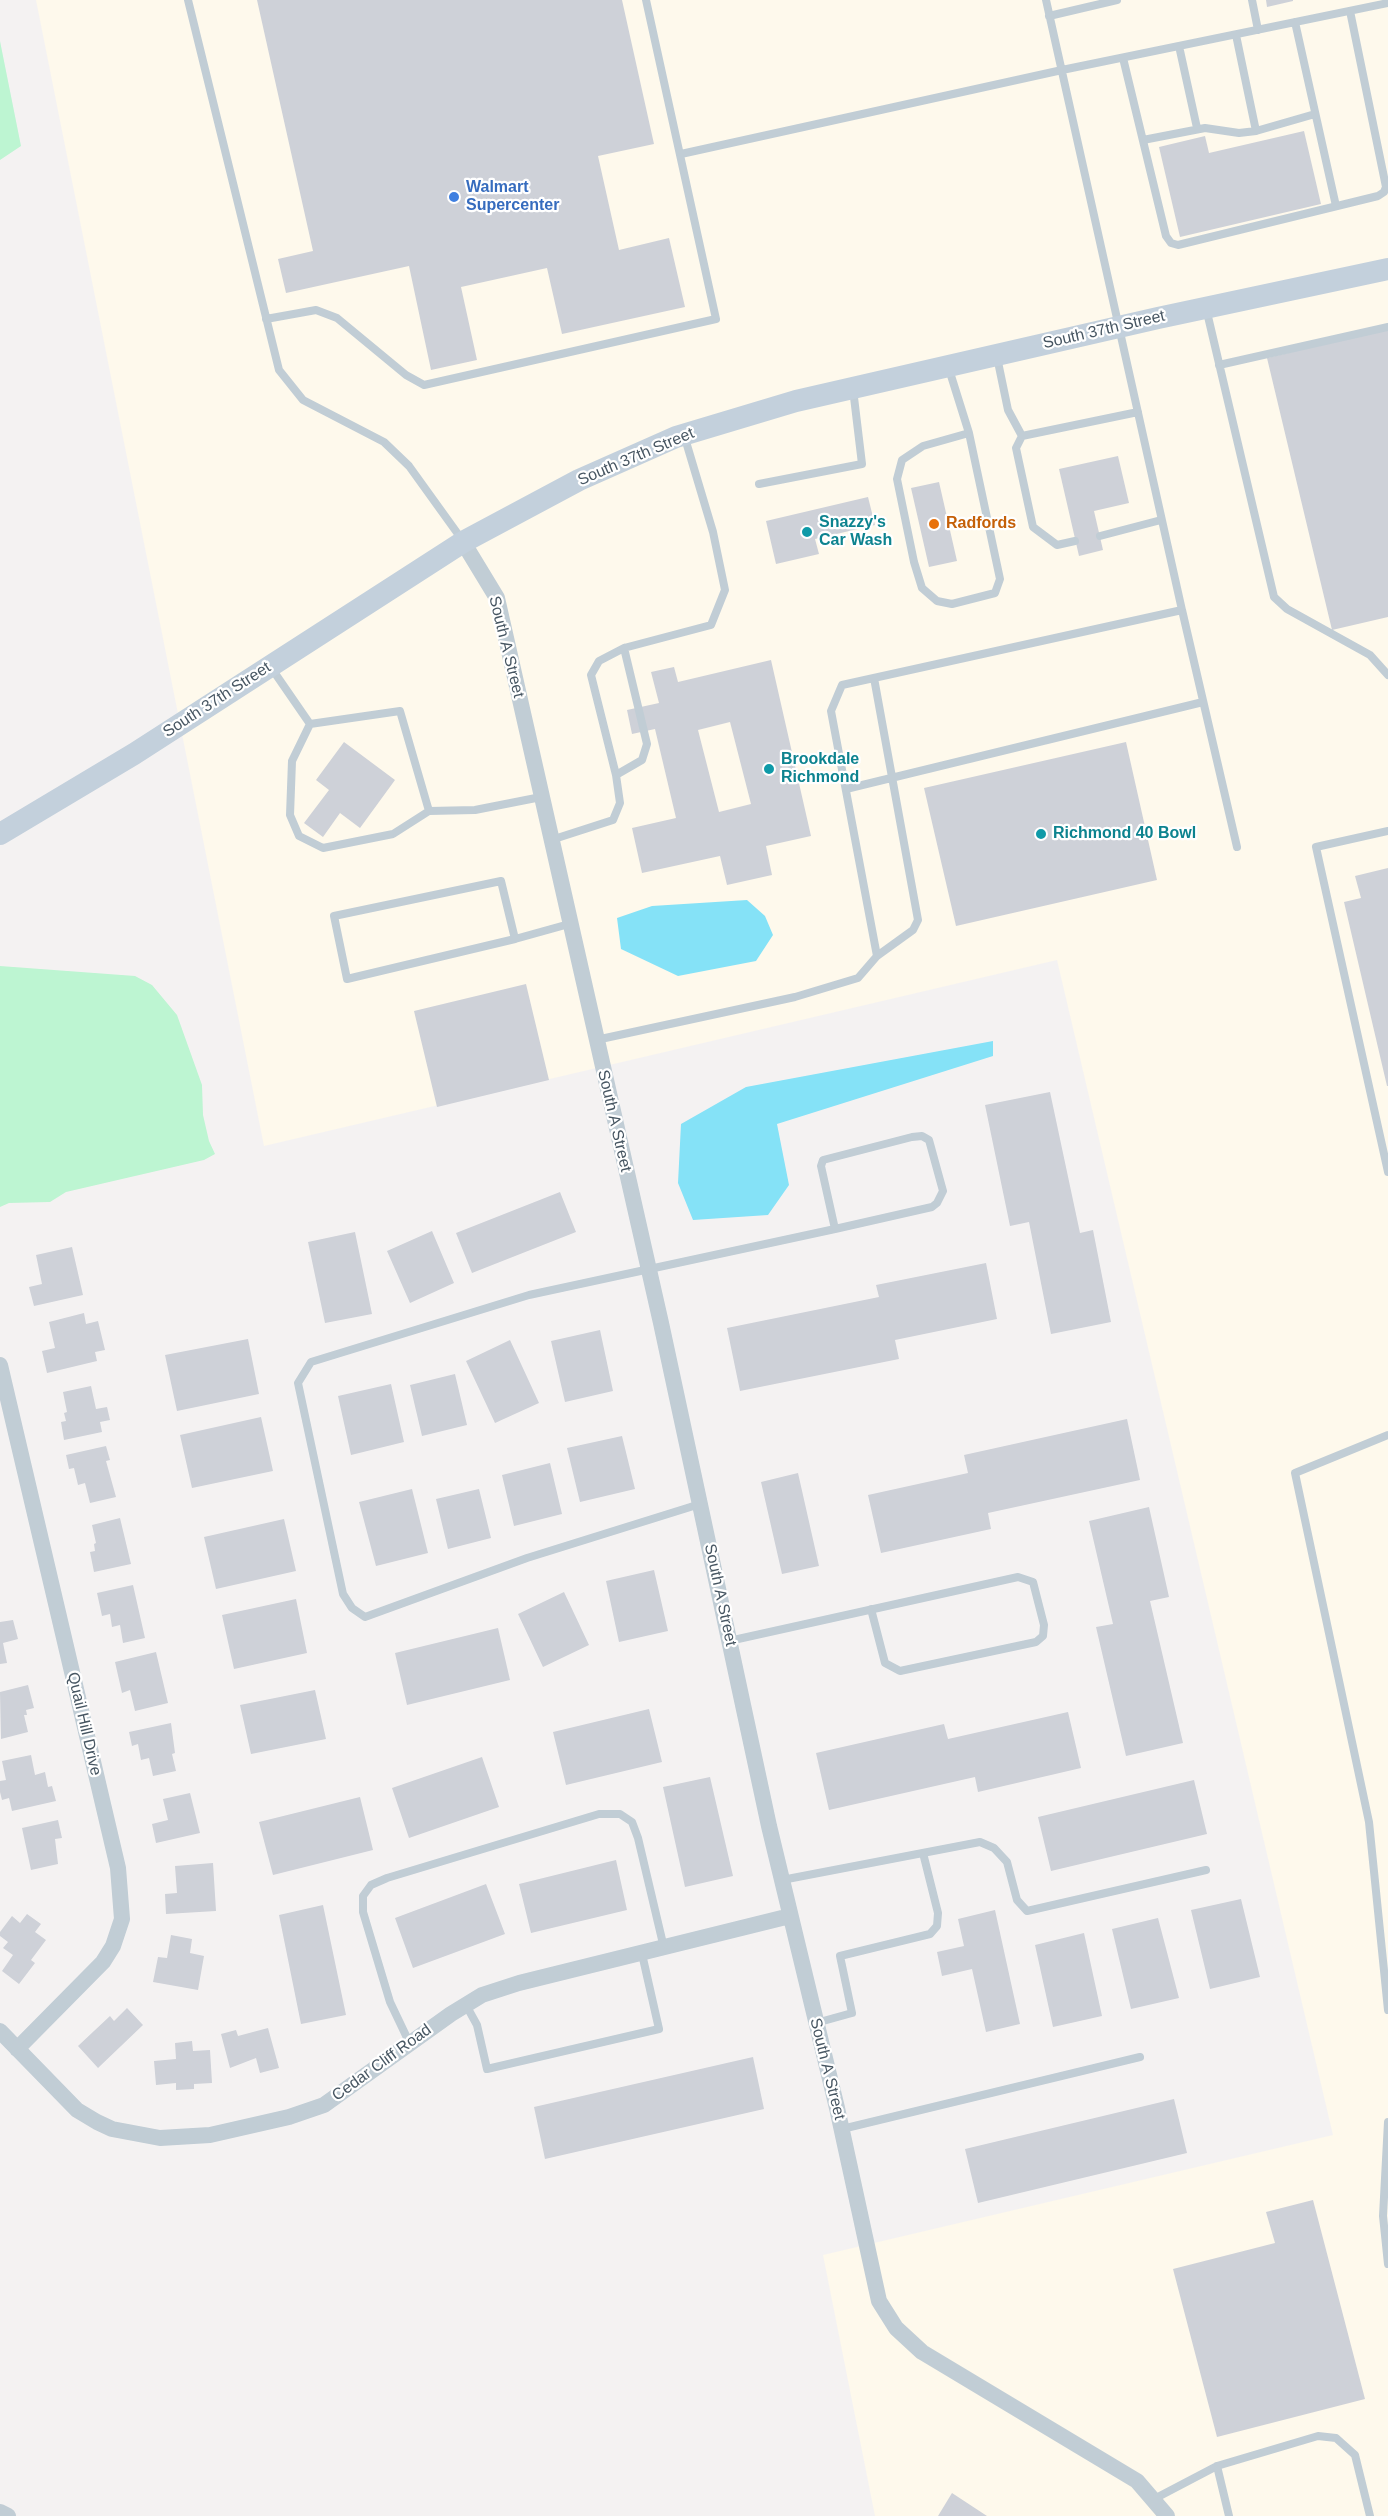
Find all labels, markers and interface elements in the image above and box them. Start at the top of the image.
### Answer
place label: Walmart Supercenter [466,178,559,216]
marker: Walmart Supercenter [447,190,461,204]
street label: South 37th Street [1041,307,1167,353]
street label: South 37th Street [575,424,697,490]
place label: Snazzy's Car Wash [819,513,892,551]
place label: Radfords [946,514,1016,534]
marker: Radfords [927,517,941,531]
marker: Snazzy's Car Wash [800,525,814,539]
street label: South A Street [484,594,528,700]
street label: South 37th Street [160,658,274,742]
place label: Brookdale Richmond [781,750,859,788]
marker: Brookdale Richmond [762,762,776,776]
place label: Richmond 40 Bowl [1053,824,1196,844]
marker: Richmond 40 Bowl [1034,827,1048,841]
street label: South A Street [593,1068,635,1174]
street label: South A Street [700,1542,740,1648]
street label: Quail Hill Drive [63,1670,105,1778]
street label: South A Street [805,2016,849,2122]
street label: Cedar Cliff Road [329,2021,435,2105]

